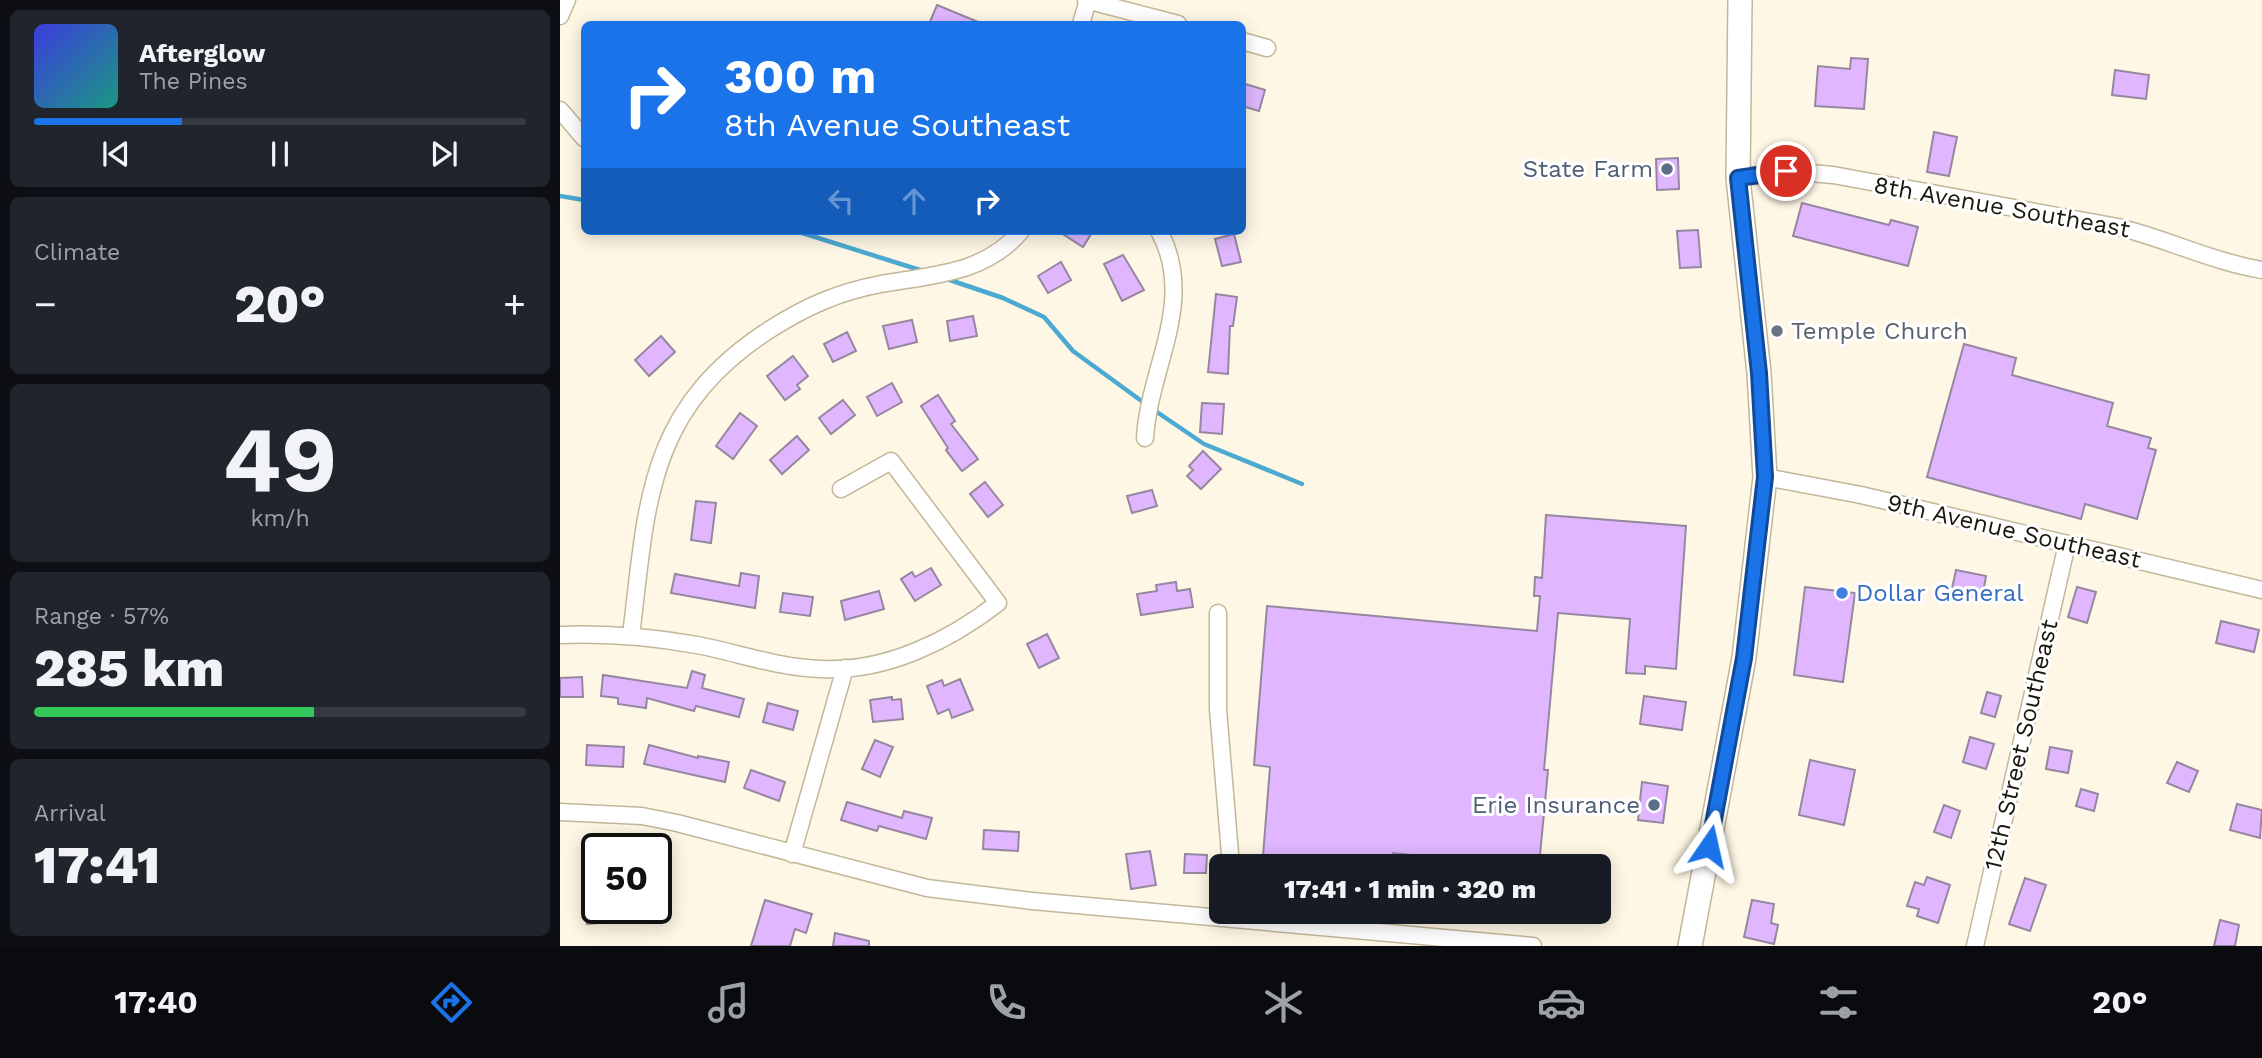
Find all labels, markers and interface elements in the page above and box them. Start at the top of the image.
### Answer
text: Afterglow [139,38,265,68]
text: 300 m [724,47,876,105]
icon: right [609,49,700,140]
text: The Pines [139,68,248,95]
text: 8th Avenue Southeast [724,106,1070,144]
icon: previous [97,135,135,173]
icon: pause [261,135,299,173]
icon: next [425,135,463,173]
pin [1756,141,1816,201]
icon: arrive [1767,152,1805,190]
place label: State Farm [1523,155,1653,183]
marker: State Farm [1659,161,1675,177]
street label: 8th Avenue Southeast [1872,171,2132,243]
icon: left [822,182,860,220]
icon: ahead [895,182,933,220]
icon: right [968,182,1006,220]
text: Climate [34,239,120,266]
text: 20° [234,274,326,335]
text: − [34,282,57,326]
text: + [503,282,526,326]
place label: Temple Church [1791,317,1968,345]
marker: Temple Church [1769,323,1785,339]
text: 49 [223,406,337,513]
street label: 9th Avenue Southeast [1884,488,2144,574]
text: km/h [250,505,310,532]
place label: Dollar General [1856,579,2024,607]
marker: Dollar General [1834,585,1850,601]
text: Range · 57% [34,603,169,630]
street label: 12th Street Southeast [1979,617,2063,873]
text: 285 km [34,638,224,699]
place label: Erie Insurance [1472,791,1640,819]
marker: Erie Insurance [1646,797,1662,813]
text: Arrival [34,800,106,827]
position arrow [1672,809,1746,883]
speed limit sign: 50 [581,833,672,924]
text: 17:41 [34,835,160,896]
text: 17:41 · 1 min · 320 m [1284,874,1536,904]
icon: directions [427,978,476,1027]
icon: music [704,978,753,1027]
icon: phone [982,978,1031,1027]
icon: climate [1259,978,1308,1027]
icon: car [1537,978,1586,1027]
icon: filters [1814,978,1863,1027]
text: 17:40 [114,983,198,1021]
text: 20° [2092,983,2148,1021]

